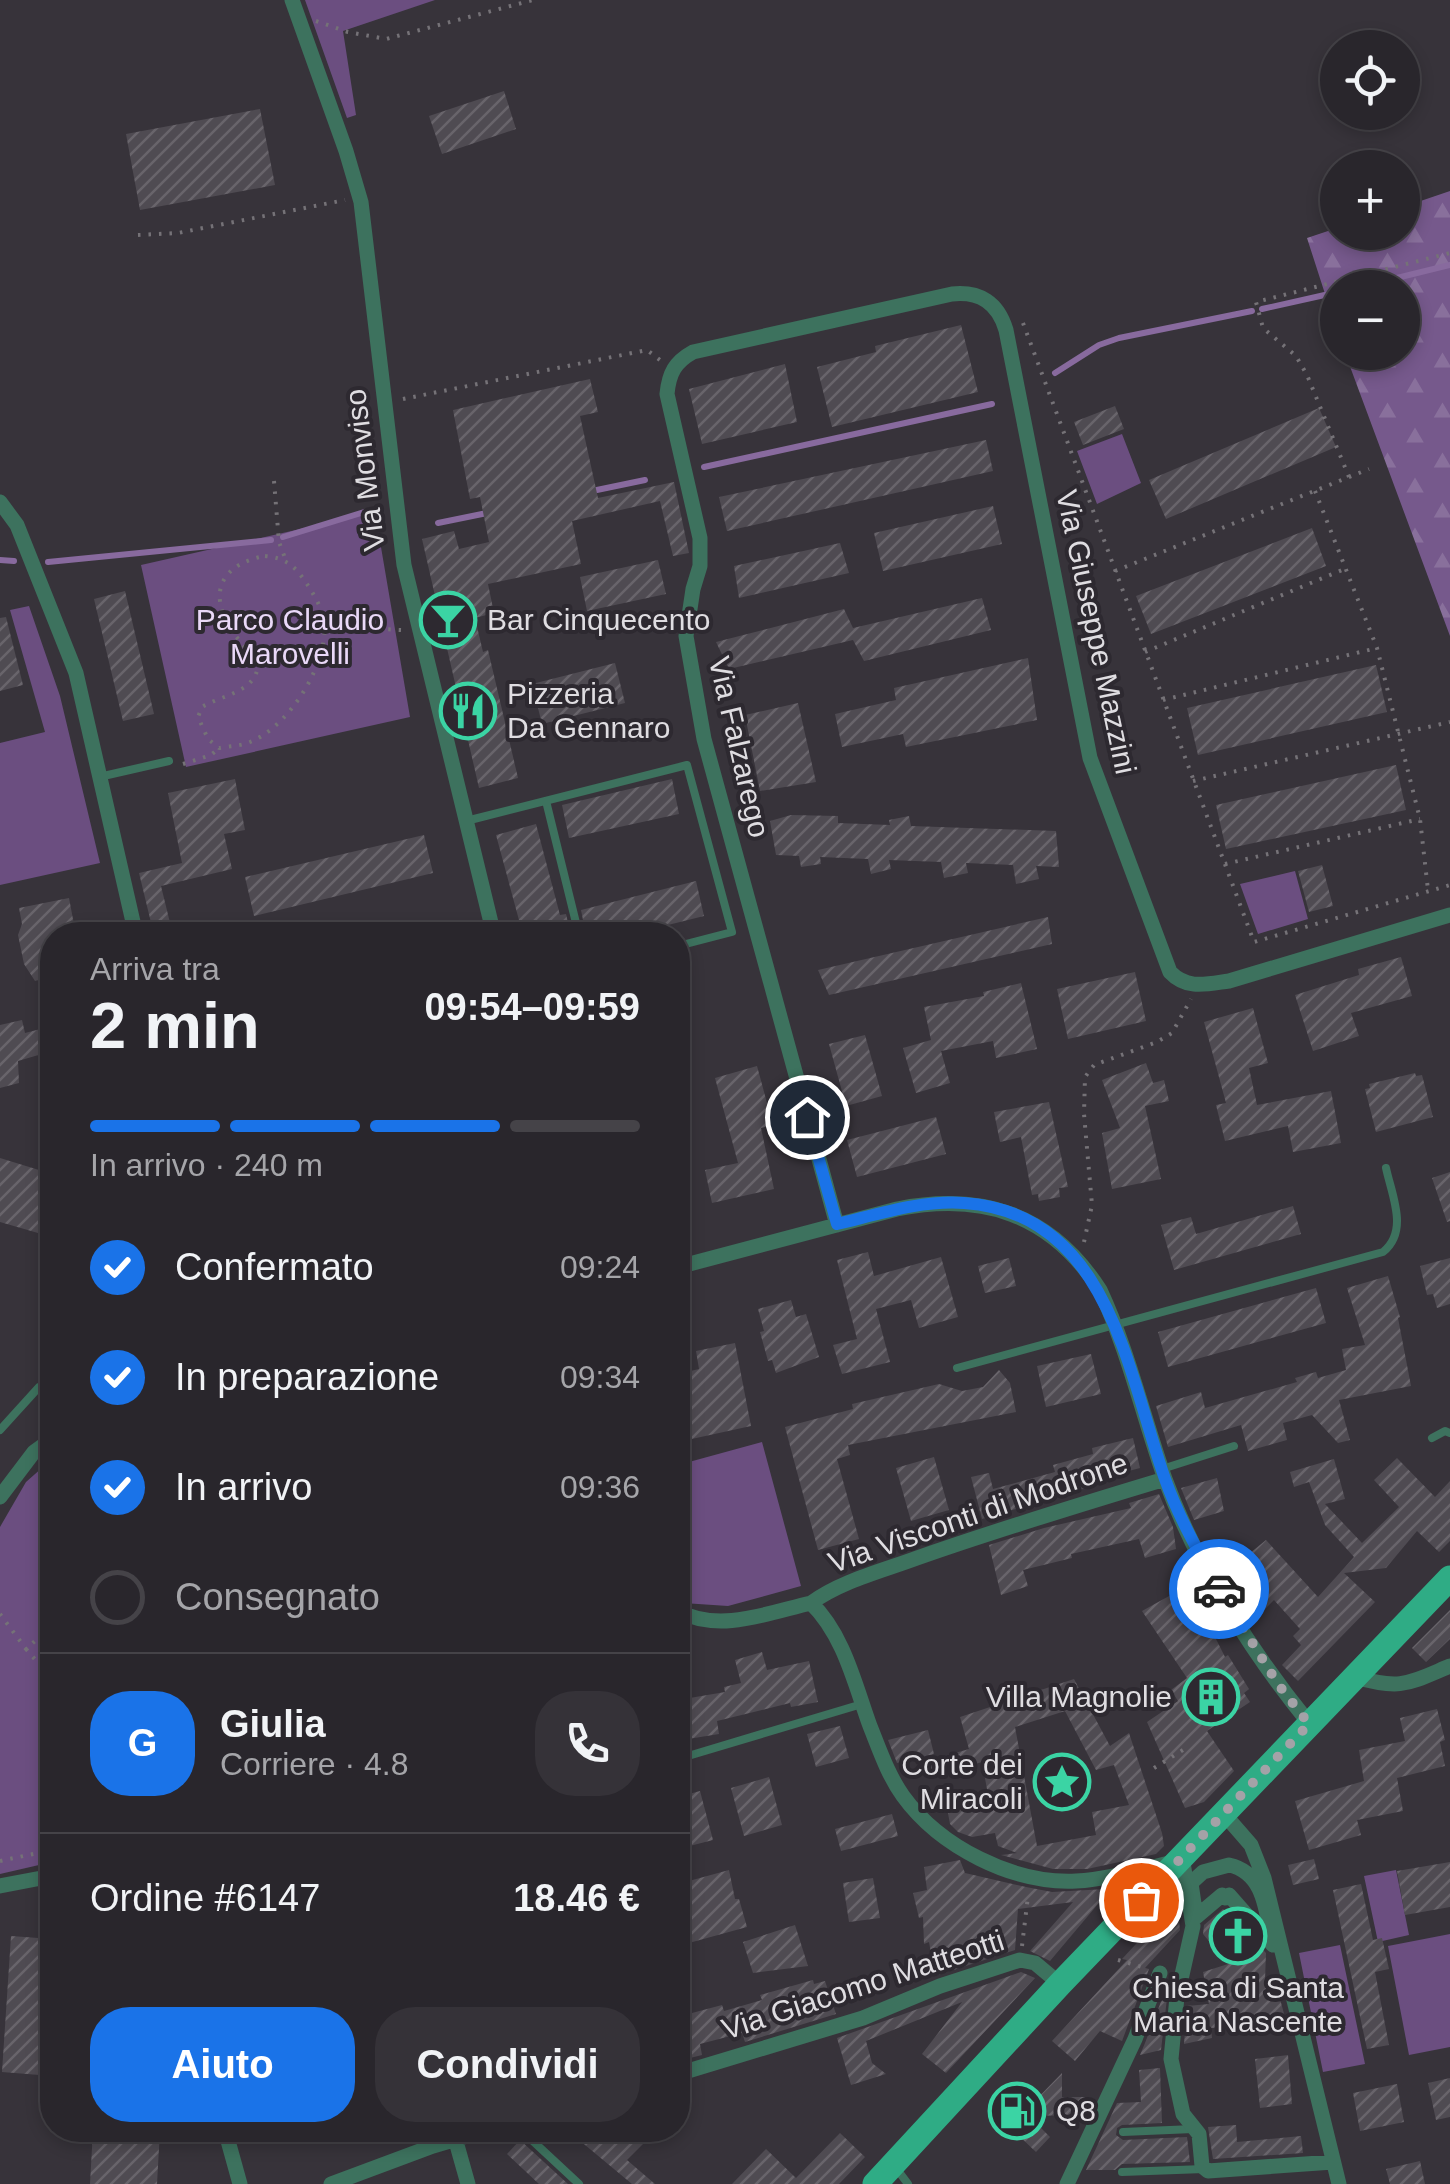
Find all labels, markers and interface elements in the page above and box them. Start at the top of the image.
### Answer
map controls [1320,30,1420,370]
button: locate [1320,30,1420,130]
button: + [1320,150,1420,250]
button: − [1320,270,1420,370]
street label: Via Monviso [338,387,391,553]
street label: Via Giuseppe Mazzini [1050,487,1143,777]
bar icon: Bar Cinquecento [418,590,478,650]
park label: Parco Claudio Marovelli [196,603,384,670]
place label: Bar Cinquecento [487,603,710,636]
street label: Via Falzarego [703,653,776,841]
place label: Pizzeria Da Gennaro [507,677,670,744]
restaurant icon: Pizzeria Da Gennaro [438,681,498,741]
text: Arriva tra [90,951,220,987]
text: 09:54–09:59 [424,986,640,1028]
text: 2 min [90,989,260,1062]
pin [765,1075,850,1160]
icon: home [780,1090,835,1145]
text: In arrivo · 240 m [90,1147,323,1183]
icon: check [90,1240,145,1295]
text: Confermato [175,1246,374,1288]
text: 09:24 [560,1249,640,1285]
icon: check [90,1350,145,1405]
text: In preparazione [175,1356,439,1398]
text: 09:34 [560,1359,640,1395]
street label: Via Visconti di Modrone [824,1446,1132,1579]
icon: check [90,1460,145,1515]
text: In arrivo [175,1466,312,1508]
text: 09:36 [560,1469,640,1505]
courier [1169,1539,1269,1639]
icon: car [1192,1562,1247,1617]
text: Consegnato [175,1576,380,1618]
building icon: Villa Magnolie [1181,1667,1241,1727]
place label: Villa Magnolie [986,1680,1172,1713]
button: phone [535,1691,640,1796]
text: Giulia [220,1703,326,1745]
text: G [128,1722,157,1764]
text: Corriere · 4.8 [220,1746,409,1782]
place label: Corte dei Miracoli [901,1748,1023,1815]
place icon: Corte dei Miracoli [1032,1752,1092,1812]
pin [1099,1858,1184,1943]
icon: bag [1114,1873,1169,1928]
text: Ordine #6147 [90,1877,320,1919]
text: 18.46 € [513,1877,640,1919]
church icon: Chiesa di Santa Maria Nascente [1208,1906,1268,1966]
street label: Via Giacomo Matteotti [718,1923,1008,2046]
place label: Chiesa di Santa Maria Nascente [1132,1971,1344,2038]
button: Aiuto [90,2007,355,2122]
button: Condividi [375,2007,640,2122]
fuel station icon: Q8 [987,2081,1047,2141]
place label: Q8 [1056,2094,1096,2127]

